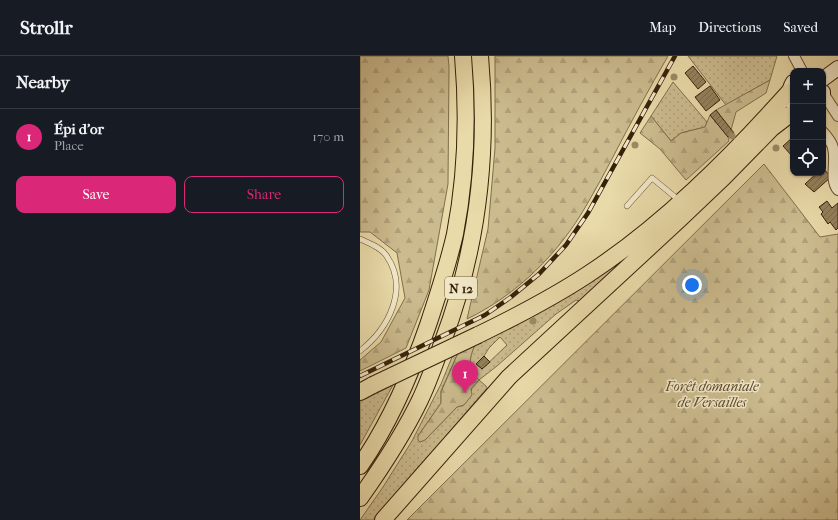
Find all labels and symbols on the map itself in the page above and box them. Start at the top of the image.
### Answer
your location [682,275,702,295]
road number: N 12 [445,277,477,299]
pin: 1 [452,360,478,393]
park label: Forêt domaniale de Versailles [664,378,759,411]

